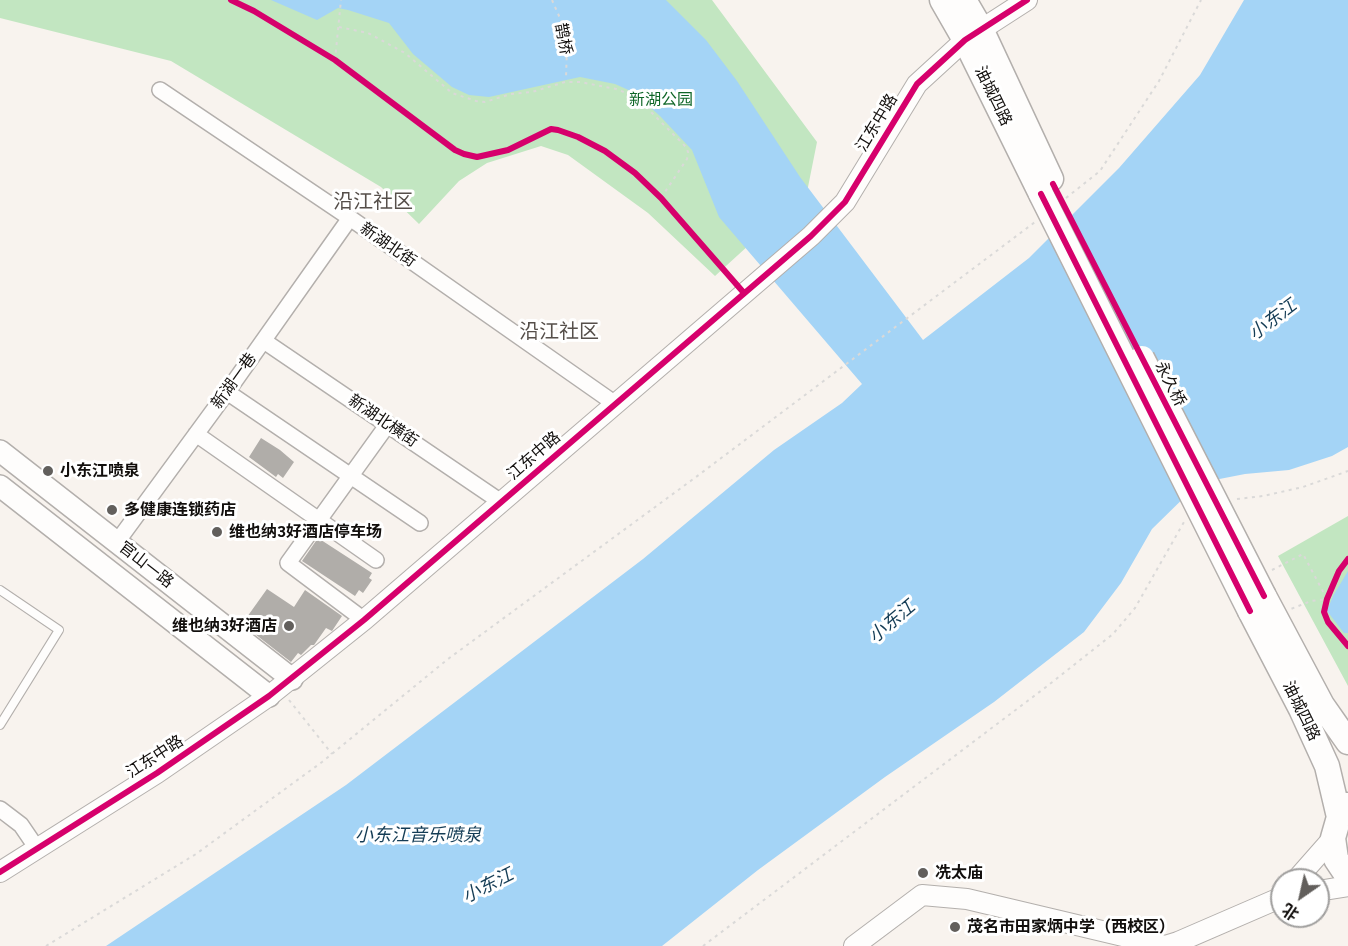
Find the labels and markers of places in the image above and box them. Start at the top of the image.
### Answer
place label: 小东江喷泉 [60,461,140,481]
marker: 小东江喷泉 [41,464,55,478]
place label: 多健康连锁药店 [124,500,236,520]
marker: 多健康连锁药店 [105,503,119,517]
place label: 维也纳3好酒店停车场 [229,522,382,542]
marker: 维也纳3好酒店停车场 [210,525,224,539]
place label: 维也纳3好酒店 [172,616,277,636]
marker: 维也纳3好酒店 [282,619,296,633]
place label: 冼太庙 [935,863,983,883]
marker: 冼太庙 [916,866,930,880]
place label: 茂名市田家炳中学（西校区） [967,917,1175,937]
marker: 茂名市田家炳中学（西校区） [948,920,962,934]

